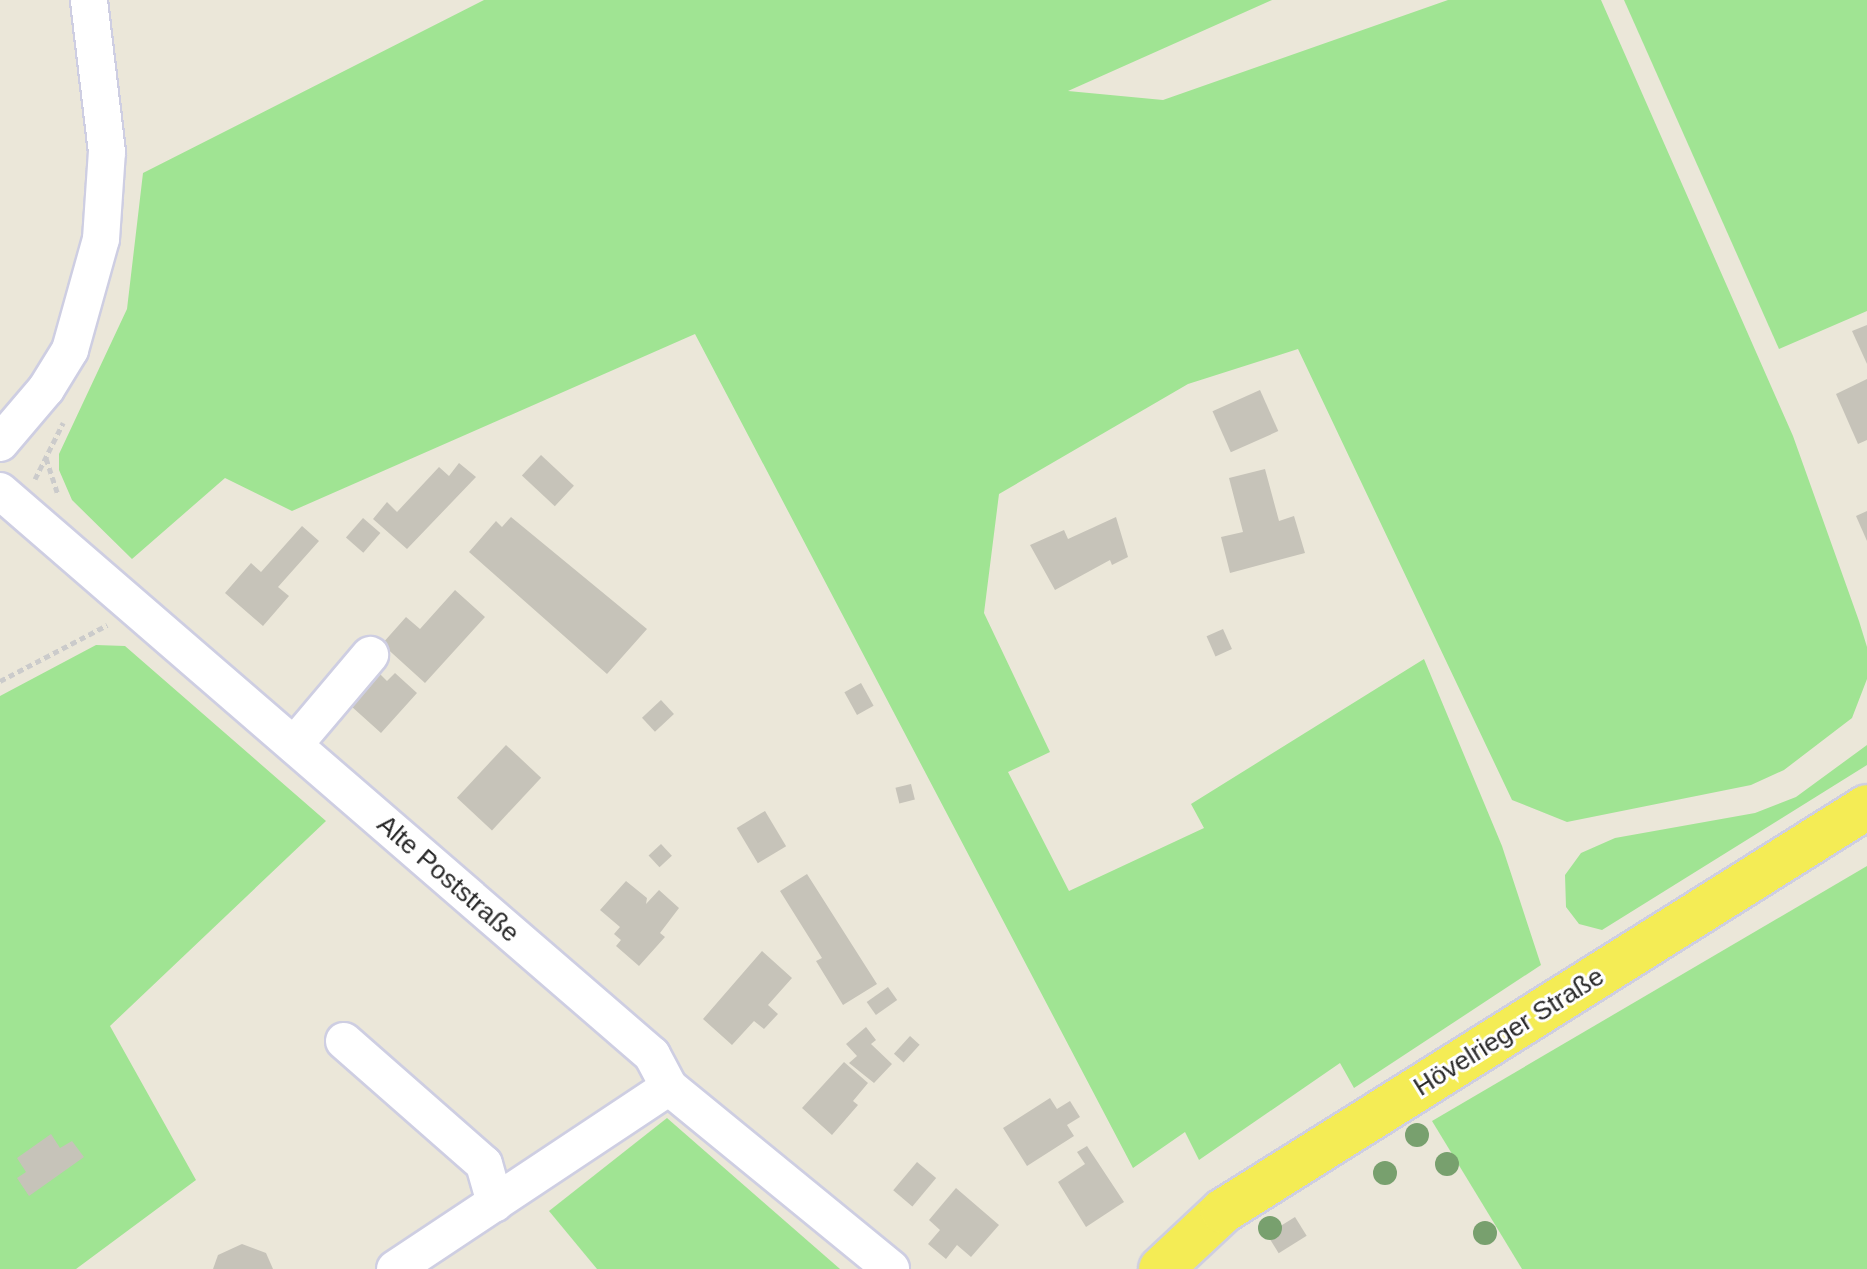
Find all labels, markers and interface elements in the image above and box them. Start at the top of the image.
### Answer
street label: Alte Poststraße [371,809,525,949]
street label: Hövelrieger Straße [1408,961,1610,1103]

